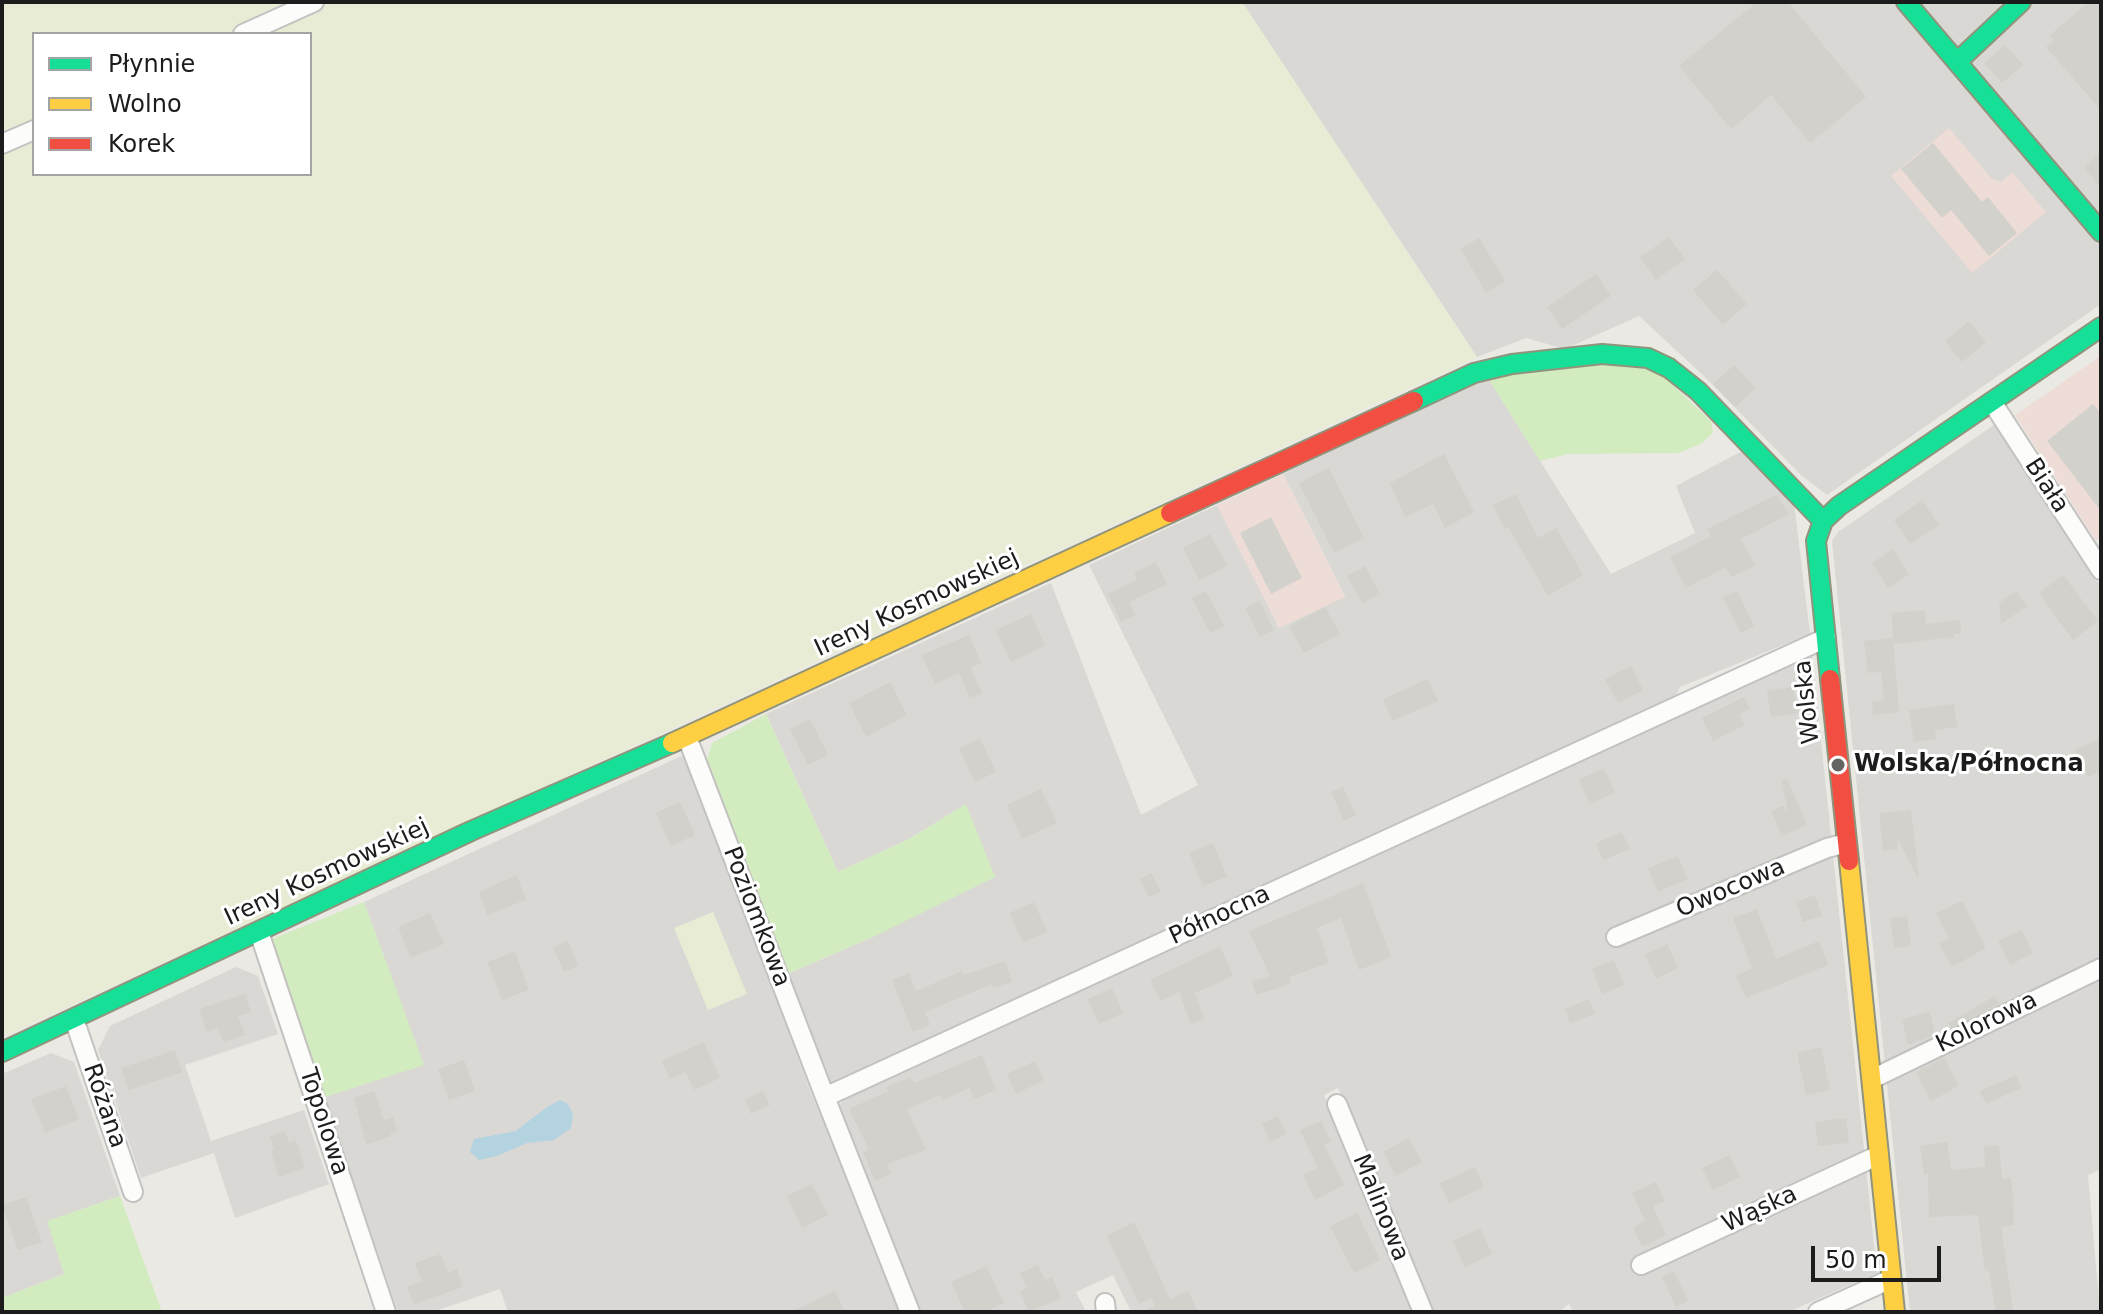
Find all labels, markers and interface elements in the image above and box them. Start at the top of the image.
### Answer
legend [32,32,312,176]
text: Płynnie [108,50,195,78]
text: Wolno [108,90,182,118]
text: Korek [108,130,175,158]
street label: Biała [2018,453,2074,519]
street label: Ireny Kosmowskiej [810,544,1024,664]
street label: Wolska [1789,659,1827,745]
place label: Wolska/Północna [1854,751,2084,779]
marker: Wolska/Północna [1829,756,1847,774]
street label: Ireny Kosmowskiej [220,813,434,933]
street label: Poziomkowa [716,843,796,991]
street label: Owocowa [1672,853,1790,925]
street label: Północna [1165,880,1275,952]
street label: Kolorowa [1932,986,2042,1060]
street label: Różana [76,1060,132,1152]
street label: Topolowa [292,1065,354,1179]
street label: Malinowa [1345,1150,1415,1266]
street label: Wąska [1718,1180,1802,1240]
scale bar [1815,1230,1945,1280]
text: 50 m [1825,1246,1887,1274]

